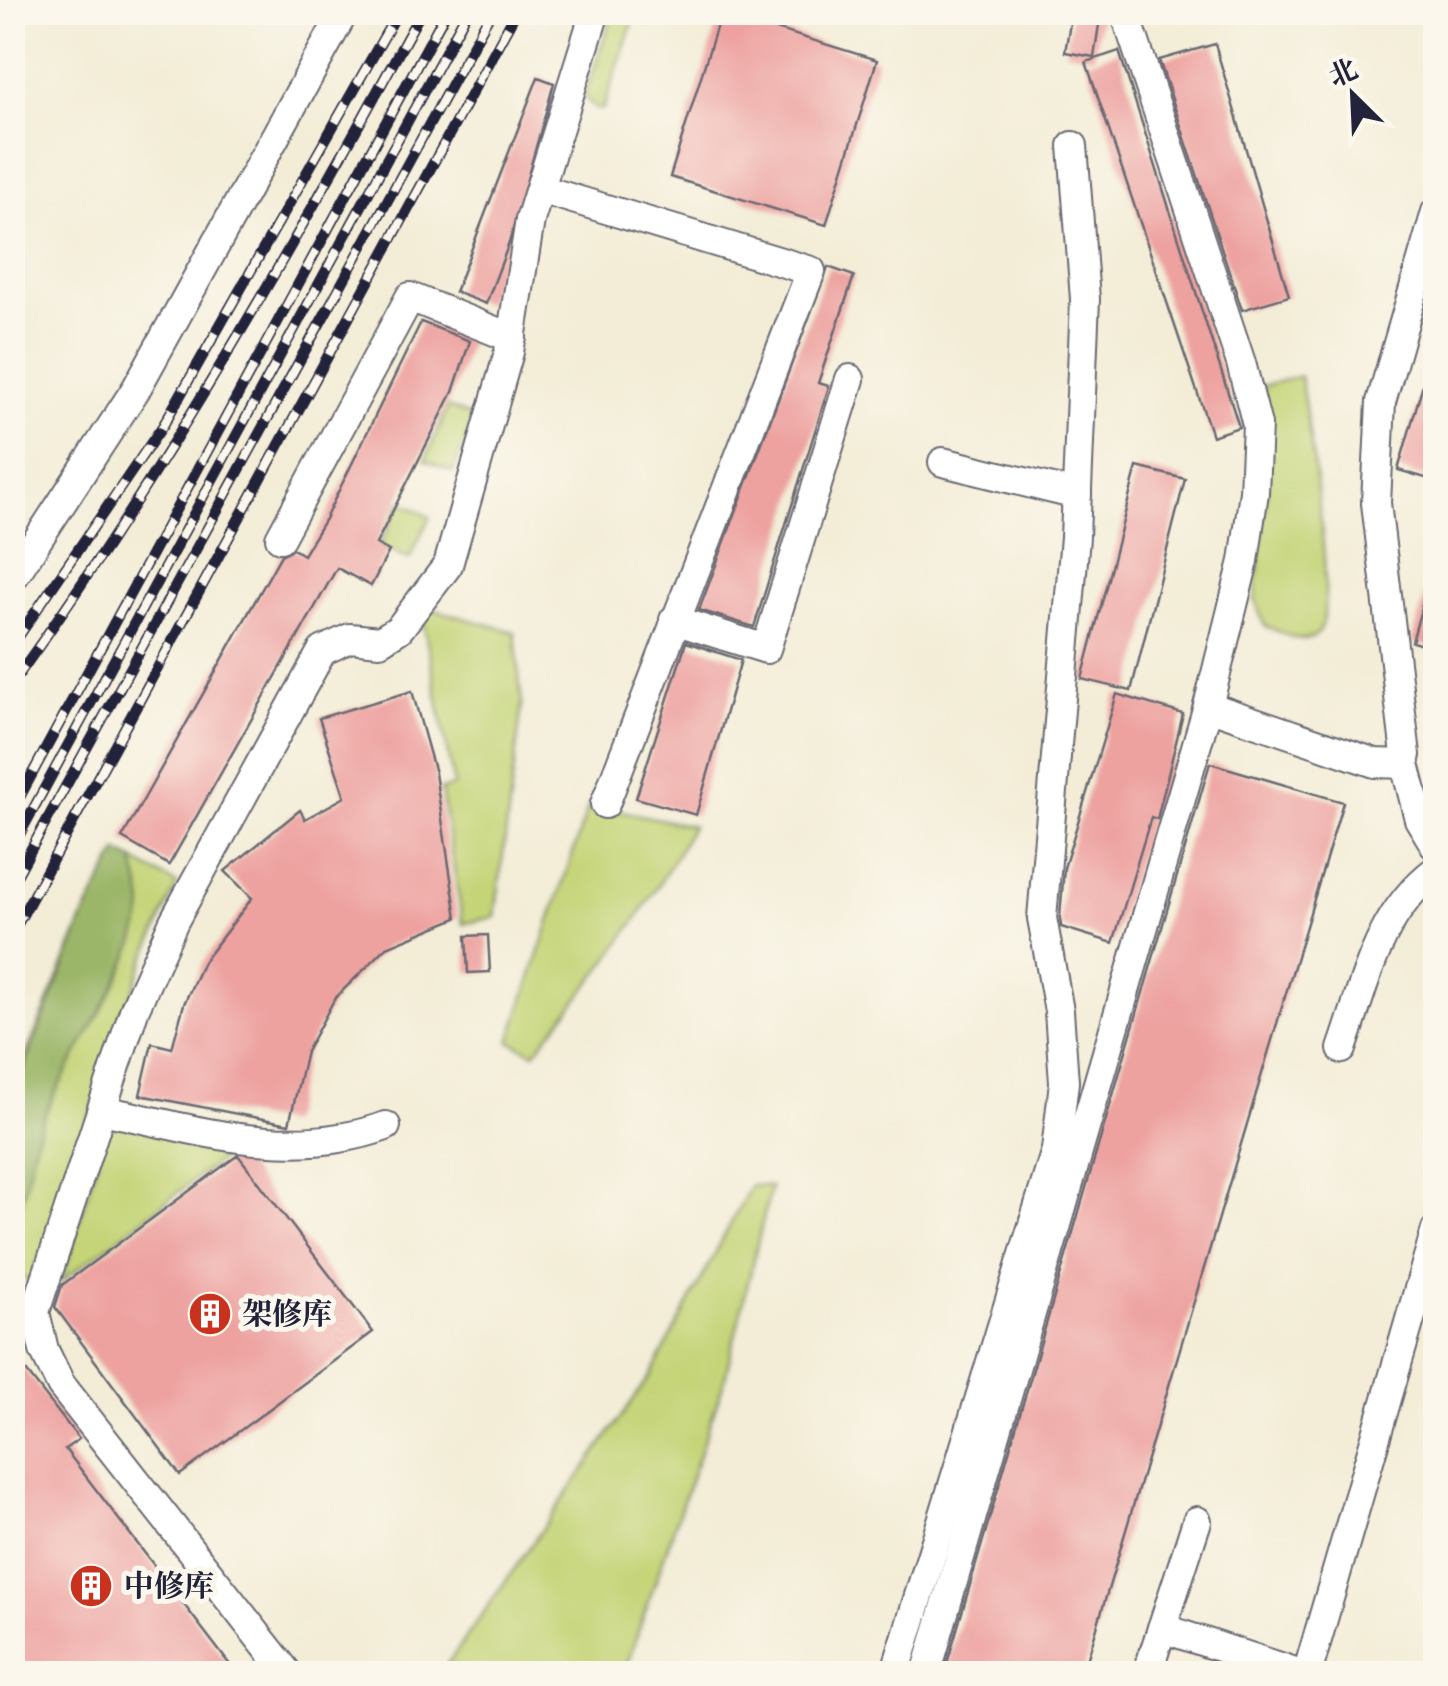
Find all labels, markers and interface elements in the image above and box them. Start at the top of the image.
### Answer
north arrow [1303,45,1403,145]
text: 北 [1323,51,1363,94]
building icon: 架修库 [187,1291,233,1337]
place label: 架修库 [242,1296,332,1332]
building icon: 中修库 [68,1563,114,1609]
place label: 中修库 [124,1568,214,1604]

